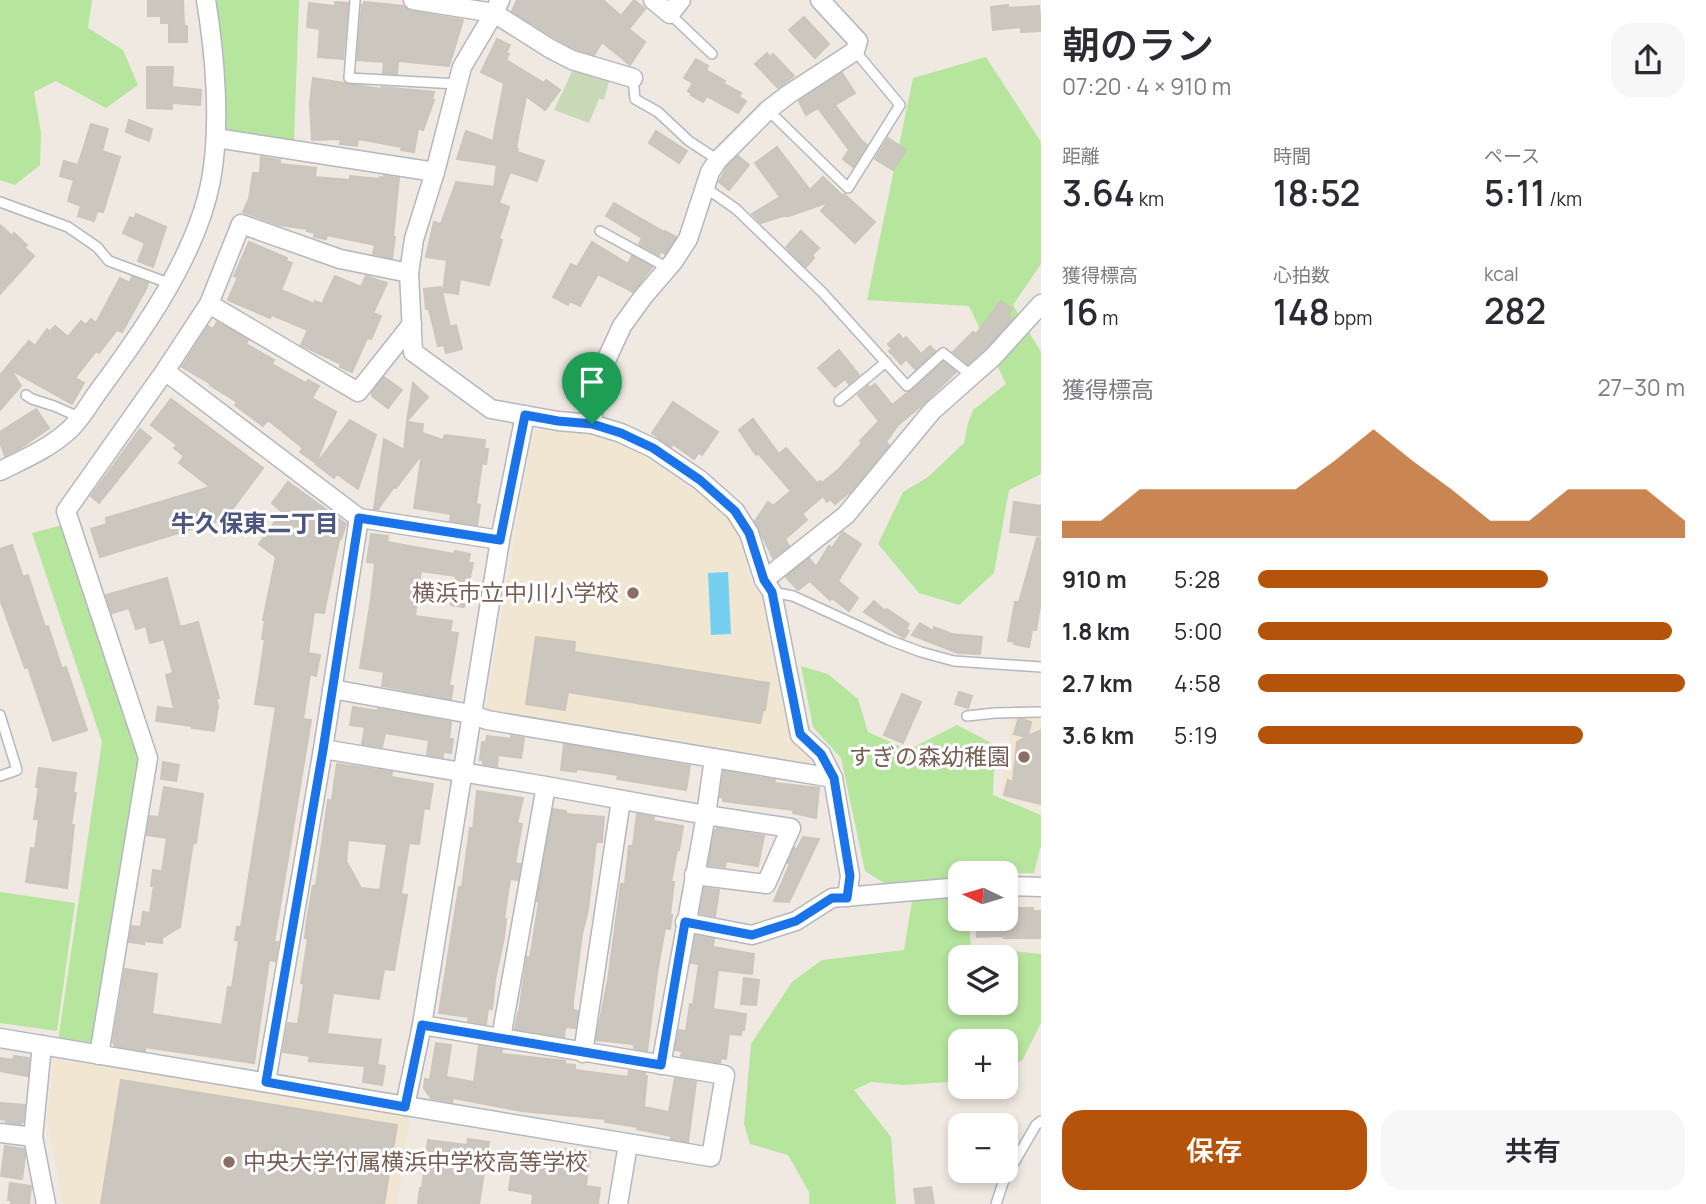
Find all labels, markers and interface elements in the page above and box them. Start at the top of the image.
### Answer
text: 朝のラン [1062,18,1214,70]
button: share [1611,23,1685,97]
text: 07:20 · 4 × 910 m [1062,70,1231,102]
text: 距離 [1062,143,1100,169]
text: 時間 [1273,143,1311,169]
text: ペース [1484,143,1540,169]
text: 3.64 [1062,169,1135,217]
text: 18:52 [1273,169,1360,217]
text: 5:11 [1484,169,1545,217]
text: km [1135,186,1164,212]
text: /km [1545,186,1582,212]
text: kcal [1484,261,1519,287]
text: 獲得標高 [1062,262,1138,288]
text: 心拍数 [1273,262,1330,288]
text: 282 [1484,287,1546,335]
text: 16 [1062,288,1099,336]
text: 148 [1273,288,1330,336]
text: m [1099,305,1118,331]
text: bpm [1330,305,1372,331]
pin [562,352,622,424]
icon: arrive [573,363,611,401]
text: 27–30 m [1597,371,1685,403]
text: 獲得標高 [1062,373,1154,405]
district label: 牛久保東二丁目 [171,506,339,539]
text: 910 m [1062,563,1127,595]
text: 5:28 [1174,563,1221,595]
place label: 横浜市立中川小学校 [412,576,619,608]
marker: 横浜市立中川小学校 [625,585,641,601]
text: 1.8 km [1062,615,1130,647]
text: 5:00 [1174,615,1222,647]
text: 2.7 km [1062,667,1133,699]
text: 4:58 [1174,667,1221,699]
text: 3.6 km [1062,719,1134,751]
text: 5:19 [1174,719,1217,751]
place label: すぎの森幼稚園 [849,740,1010,772]
marker: すぎの森幼稚園 [1016,749,1032,765]
north arrow [948,861,1018,931]
map controls [948,861,1018,1183]
button: layers [948,945,1018,1015]
button: + [948,1029,1018,1099]
button: 保存 [1062,1110,1367,1190]
button: 共有 [1381,1110,1685,1190]
button: − [948,1113,1018,1183]
place label: 中央大学付属横浜中学校高等学校 [243,1145,588,1177]
marker: 中央大学付属横浜中学校高等学校 [221,1154,237,1170]

